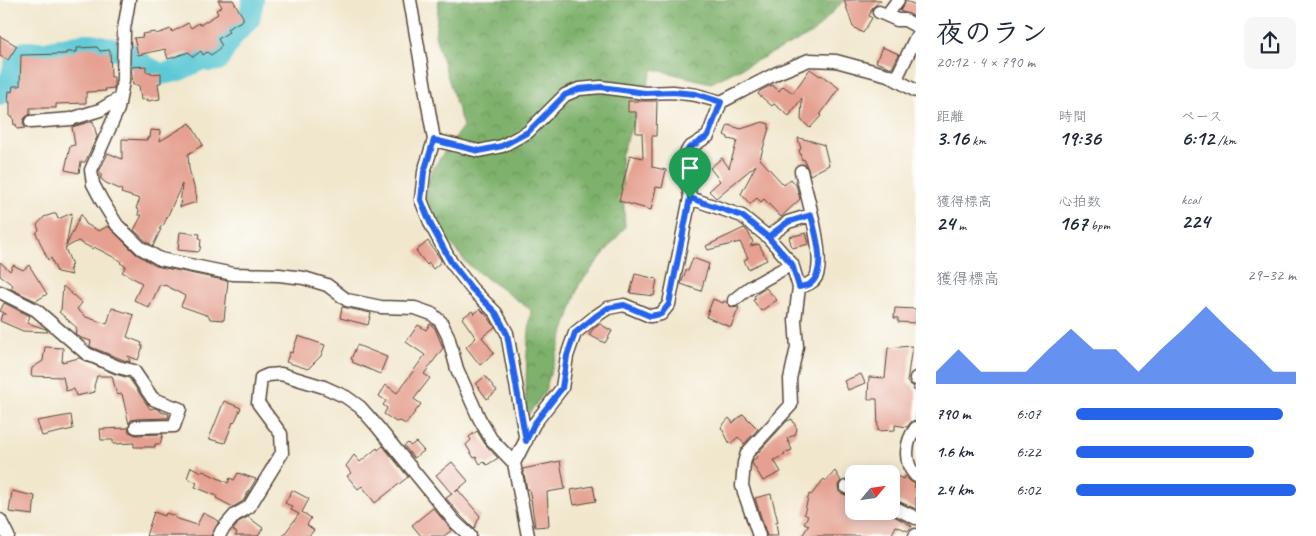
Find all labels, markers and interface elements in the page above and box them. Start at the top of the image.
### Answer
text: 夜のラン [936,15,1048,50]
button: share [1244,17,1296,69]
text: 20:12 · 4 × 790 m [936,52,1035,72]
text: 距離 [936,108,964,125]
text: 時間 [1059,108,1087,125]
text: ペース [1181,108,1223,125]
text: 3.16 [936,125,969,151]
text: 19:36 [1059,125,1101,151]
text: 6:12 [1181,125,1214,151]
text: km [969,132,986,149]
text: /km [1214,132,1236,149]
pin [669,147,711,198]
icon: arrive [676,154,704,182]
text: kcal [1181,191,1200,208]
text: 獲得標高 [936,193,992,210]
text: 心拍数 [1059,193,1101,210]
text: 224 [1181,208,1210,234]
text: 24 [936,210,955,236]
text: 167 [1059,210,1087,236]
text: m [955,217,966,234]
text: bpm [1087,217,1110,234]
text: 29–32 m [1247,265,1296,285]
text: 獲得標高 [936,269,1000,289]
text: 790 m [936,404,970,424]
text: 6:07 [1016,404,1041,424]
text: 1.6 km [936,442,974,462]
text: 6:22 [1016,442,1041,462]
north arrow [845,465,900,520]
map controls [845,465,900,520]
text: 2.4 km [936,480,973,500]
text: 6:02 [1016,480,1041,500]

